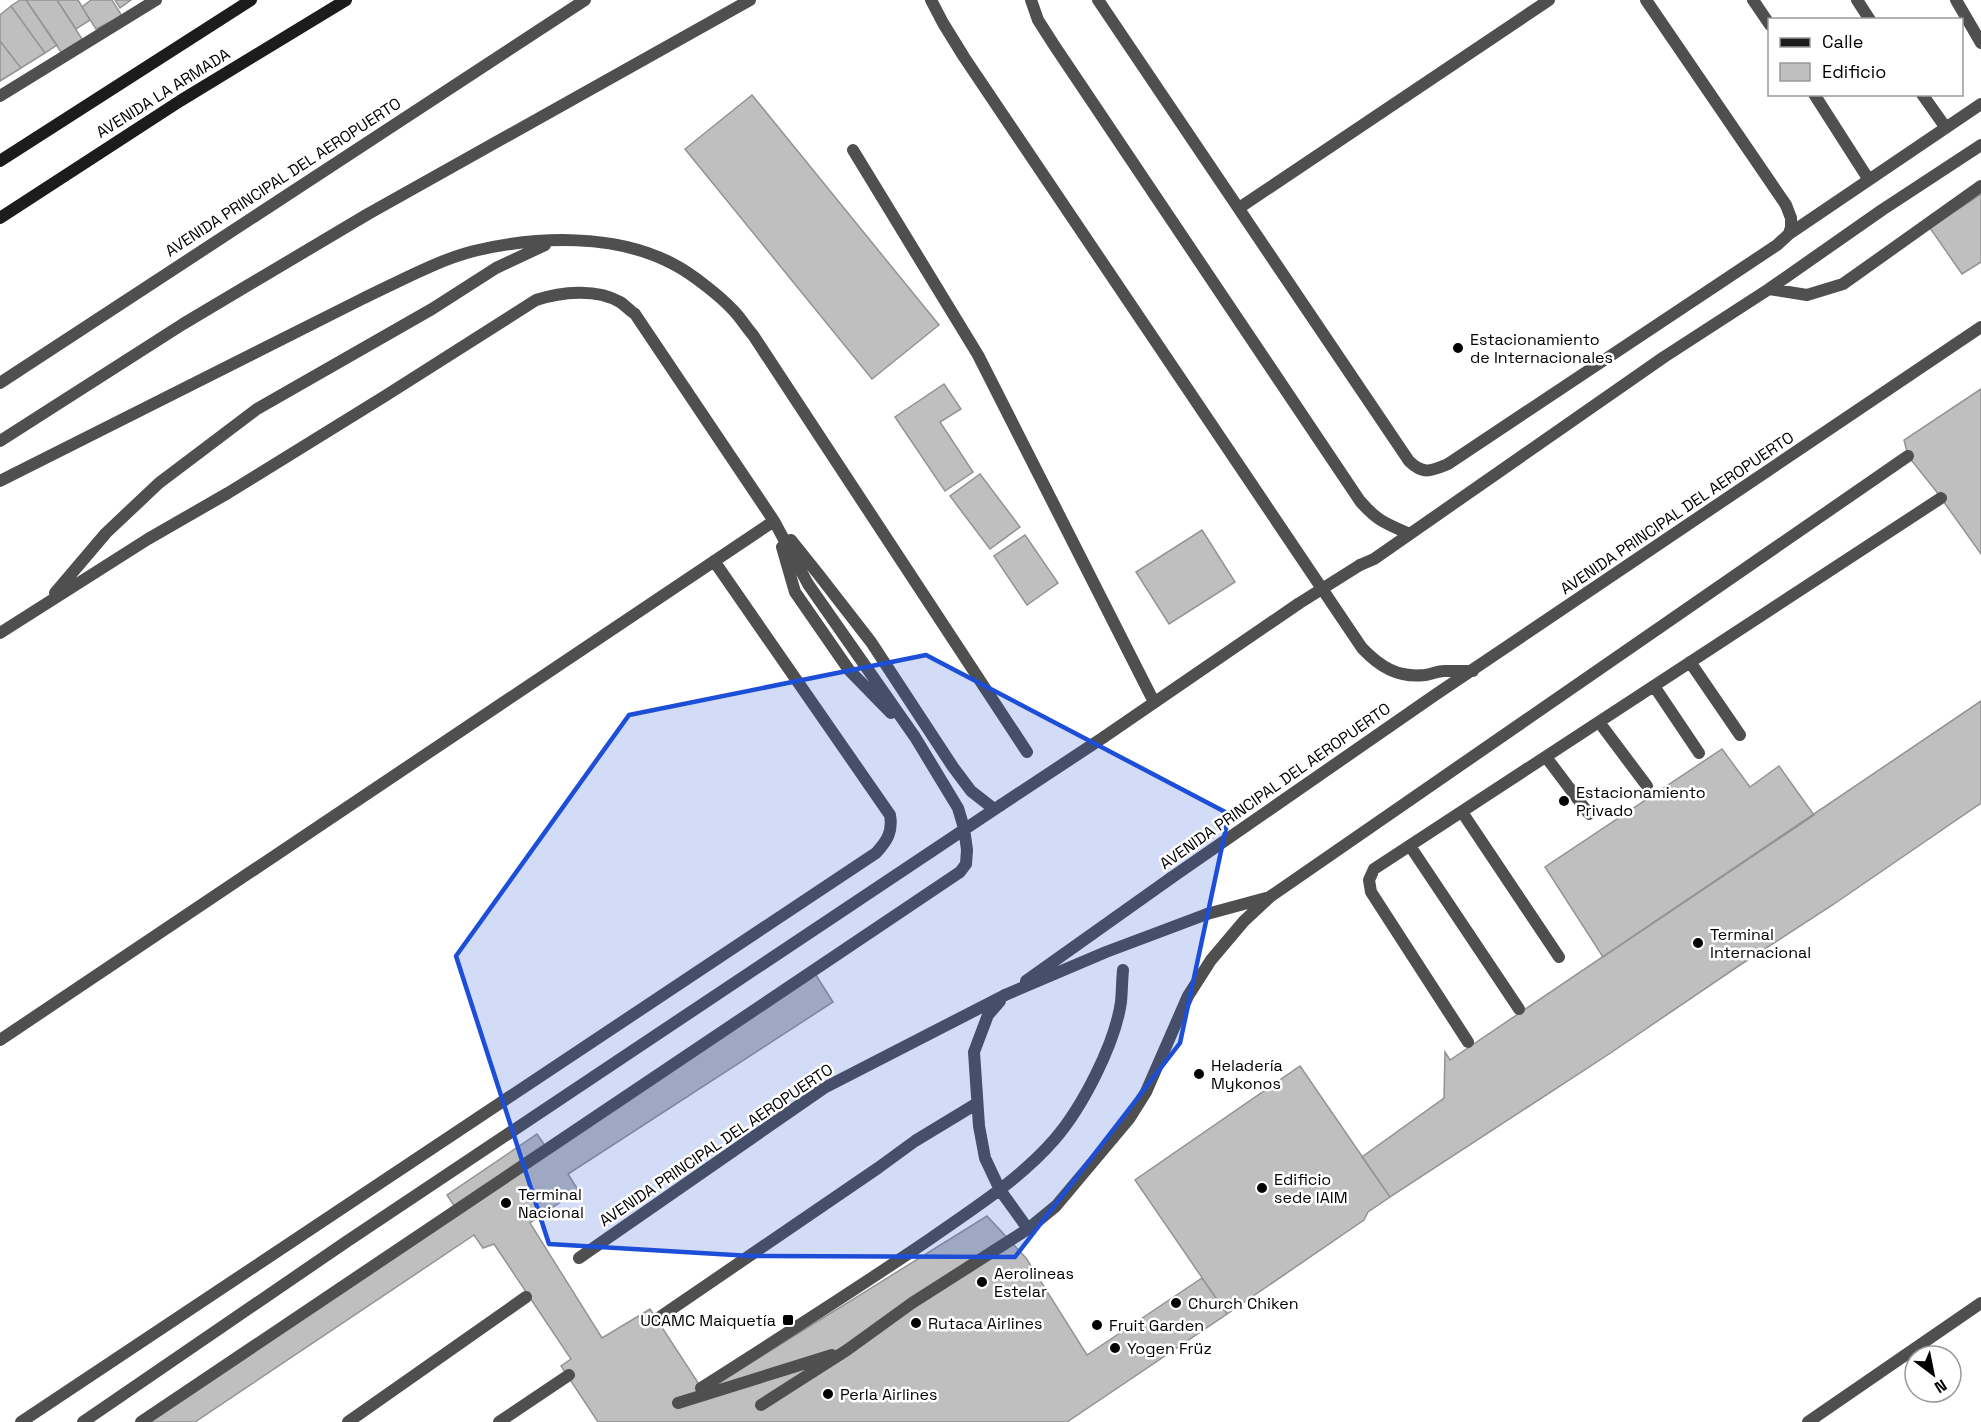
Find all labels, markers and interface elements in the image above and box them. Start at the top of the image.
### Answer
legend [1768,18,1963,96]
text: Calle [1822,30,1863,53]
street label: AVENIDA LA ARMADA [92,43,234,143]
text: Edificio [1822,60,1886,83]
street label: AVENIDA PRINCIPAL DEL AEROPUERTO [161,93,405,261]
place label: Estacionamiento de Internacionales [1470,329,1613,368]
marker: Estacionamiento de Internacionales [1451,341,1465,355]
street label: AVENIDA PRINCIPAL DEL AEROPUERTO [1556,427,1798,599]
street label: AVENIDA PRINCIPAL DEL AEROPUERTO [1155,698,1395,874]
place label: Estacionamiento Privado [1576,782,1706,821]
marker: Estacionamiento Privado [1557,794,1571,808]
place label: Terminal Internacional [1710,924,1811,963]
marker: Terminal Internacional [1691,936,1705,950]
place label: Heladería Mykonos [1211,1055,1283,1094]
street label: AVENIDA PRINCIPAL DEL AEROPUERTO [595,1059,837,1231]
marker: Heladería Mykonos [1192,1067,1206,1081]
place label: Edificio sede IAIM [1274,1169,1348,1208]
marker: Edificio sede IAIM [1255,1181,1269,1195]
place label: Terminal Nacional [518,1184,584,1223]
marker: Terminal Nacional [499,1196,513,1210]
place label: Aerolineas Estelar [994,1263,1074,1302]
marker: Aerolineas Estelar [975,1275,989,1289]
place label: Church Chiken [1188,1293,1298,1314]
marker: Church Chiken [1169,1296,1183,1310]
place label: UCAMC Maiquetía [640,1310,776,1331]
marker: UCAMC Maiquetía [781,1313,795,1327]
place label: Rutaca Airlines [928,1313,1042,1334]
place label: Fruit Garden [1109,1315,1204,1336]
marker: Rutaca Airlines [909,1316,923,1330]
marker: Fruit Garden [1090,1318,1104,1332]
place label: Yogen Früz [1127,1338,1212,1359]
marker: Yogen Früz [1108,1341,1122,1355]
north arrow [1903,1344,1963,1404]
text: N [1931,1375,1951,1398]
place label: Perla Airlines [840,1384,937,1405]
marker: Perla Airlines [821,1387,835,1401]

